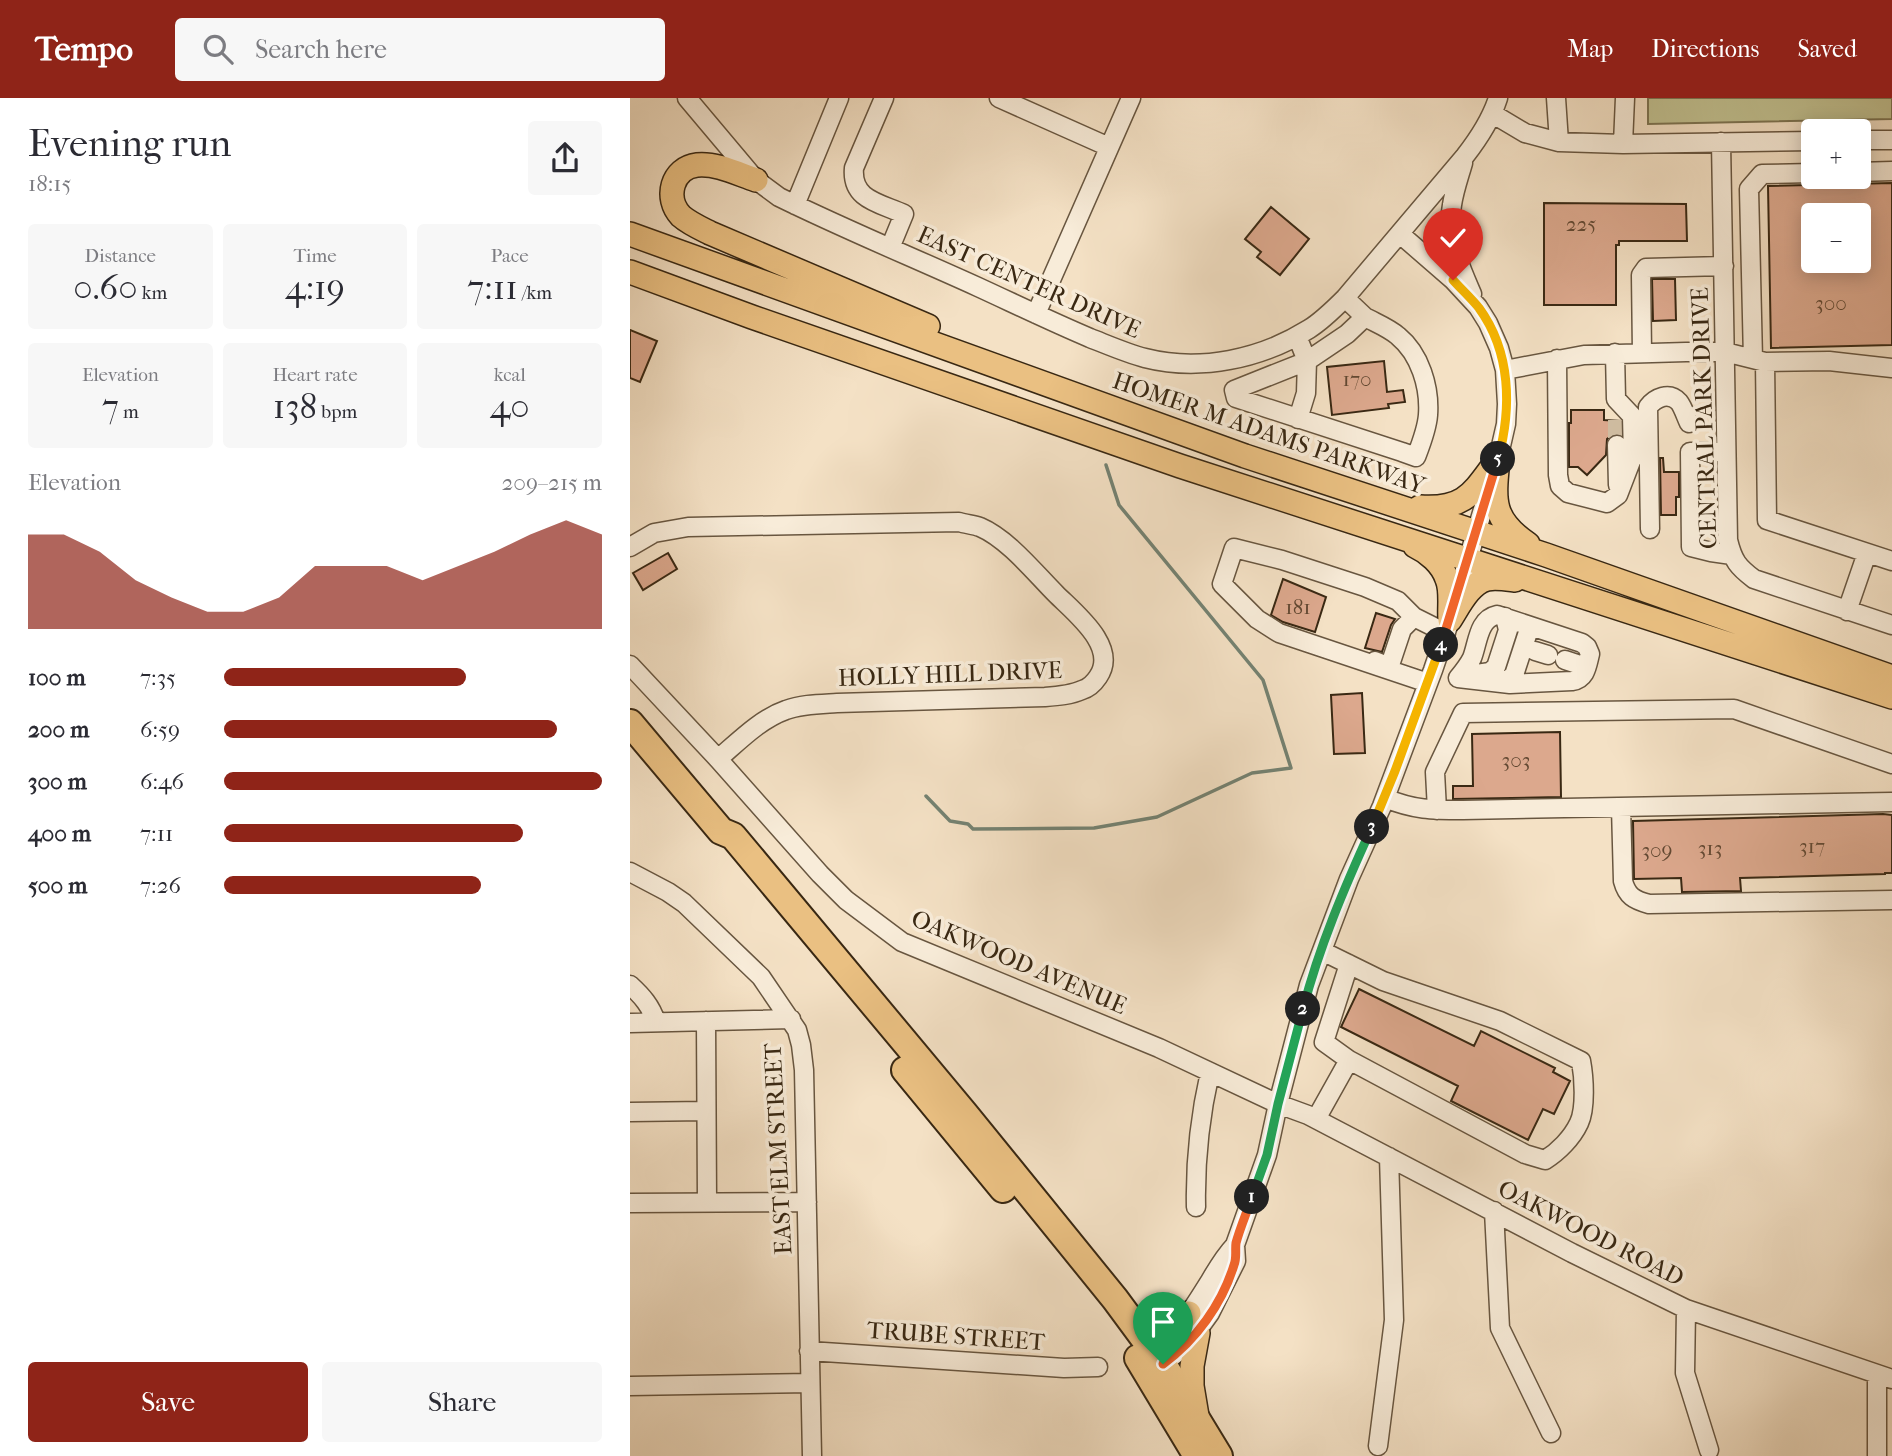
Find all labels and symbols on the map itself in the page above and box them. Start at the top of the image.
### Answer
pin [1423,208,1483,280]
house number: 225 [1566,212,1596,236]
street label: EAST CENTER DRIVE [913,220,1145,344]
street label: CENTRAL PARK DRIVE [1685,287,1723,549]
house number: 300 [1815,291,1847,315]
street label: HOMER M ADAMS PARKWAY [1109,366,1430,500]
house number: 170 [1342,367,1372,391]
pin: 5 [1480,442,1516,476]
house number: 181 [1285,595,1311,619]
pin: 4 [1424,628,1458,662]
street label: HOLLY HILL DRIVE [837,656,1063,692]
house number: 303 [1502,748,1530,772]
pin: 3 [1354,810,1390,844]
house number: 317 [1799,834,1825,858]
house number: 313 [1698,836,1722,860]
house number: 309 [1641,838,1673,862]
street label: OAKWOOD AVENUE [907,904,1131,1020]
pin: 2 [1286,992,1320,1026]
street label: EAST ELM STREET [758,1042,798,1255]
street label: OAKWOOD ROAD [1494,1174,1688,1292]
pin: 1 [1234,1180,1270,1214]
pin [1133,1292,1193,1364]
street label: TRUBE STREET [866,1316,1047,1356]

